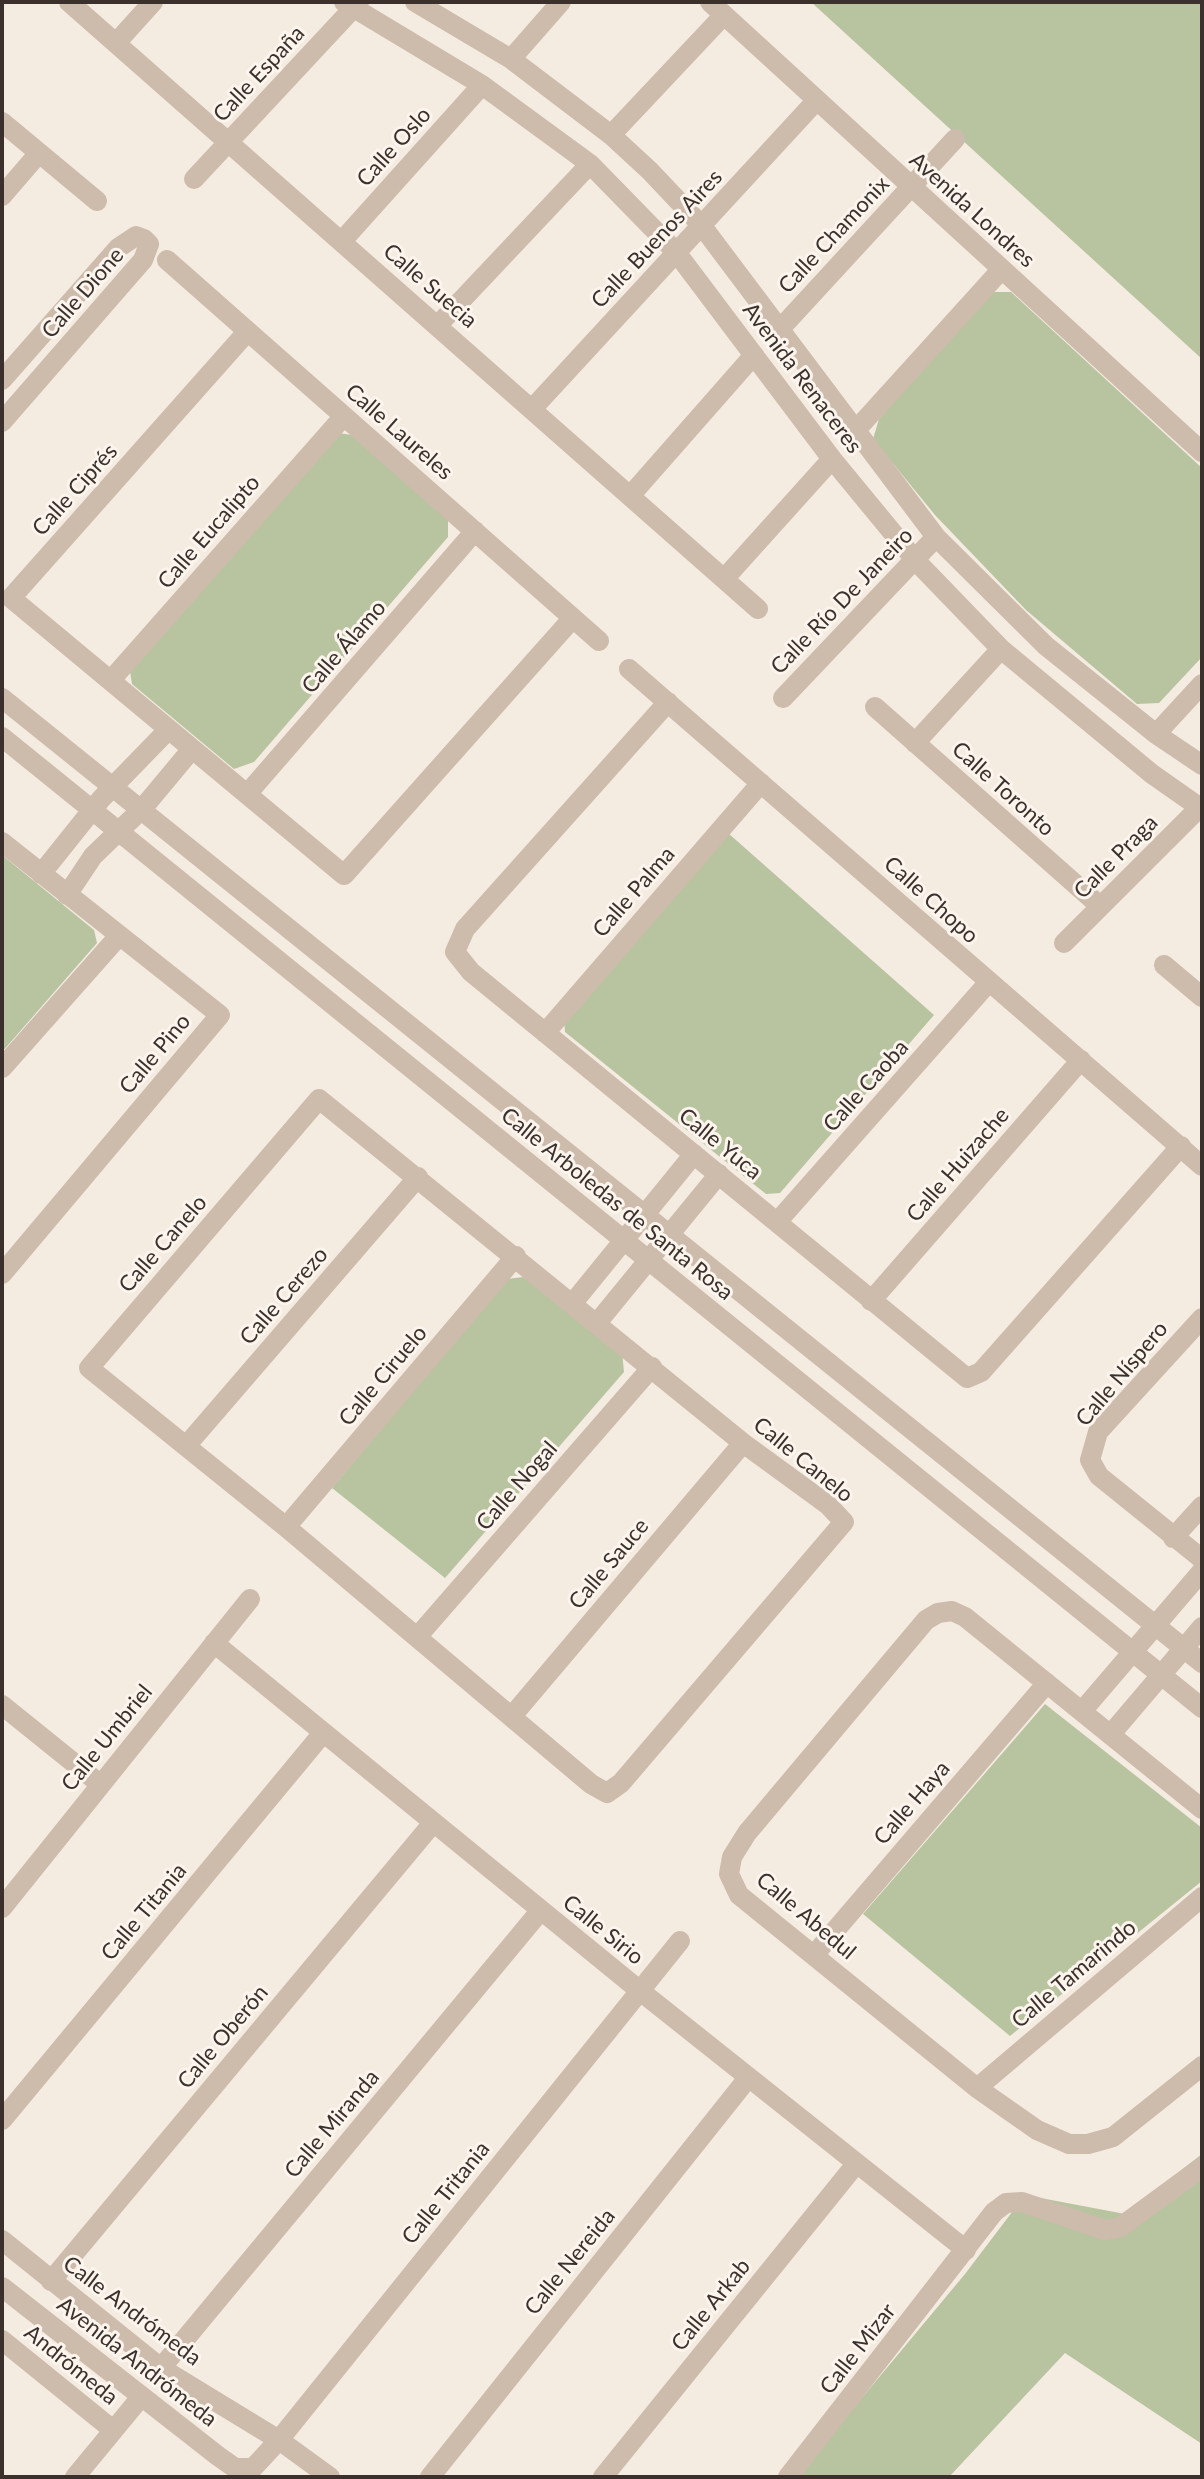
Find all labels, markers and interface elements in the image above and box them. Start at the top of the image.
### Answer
street label: Calle España [208,20,310,128]
street label: Calle Oslo [351,102,437,192]
street label: Avenida Londres [904,147,1040,273]
street label: Calle Buenos Aires [586,164,728,314]
street label: Calle Chamonix [773,171,895,299]
street label: Calle Suecia [378,238,482,334]
street label: Calle Dione [36,242,130,344]
street label: Avenida Renaceres [737,298,867,458]
street label: Calle Laureles [340,378,458,486]
street label: Calle Ciprés [27,439,123,541]
street label: Calle Eucalipto [152,470,266,594]
street label: Calle Río De Janeiro [765,522,919,680]
street label: Calle Álamo [296,595,392,699]
street label: Calle Toronto [946,736,1060,842]
street label: Calle Praga [1069,810,1163,904]
street label: Calle Palma [588,841,680,943]
street label: Calle Chopo [879,851,983,949]
street label: Calle Pino [114,1009,196,1099]
street label: Calle Caoba [818,1035,914,1137]
street label: Calle Arboledas de Santa Rosa [496,1102,738,1306]
street label: Calle Huizache [901,1102,1015,1228]
street label: Calle Yuca [673,1103,767,1185]
street label: Calle Canelo [114,1190,212,1298]
street label: Calle Cerezo [234,1242,334,1350]
street label: Calle Níspero [1071,1316,1173,1432]
street label: Calle Ciruelo [333,1320,433,1432]
street label: Calle Canelo [748,1412,858,1508]
street label: Calle Nogal [471,1436,563,1536]
street label: Calle Sauce [563,1513,655,1615]
street label: Calle Umbriel [56,1679,158,1797]
street label: Calle Haya [868,1756,956,1850]
street label: Calle Titania [96,1858,192,1966]
street label: Calle Abedul [751,1867,861,1965]
street label: Calle Sirio [557,1889,649,1971]
street label: Calle Tamarindo [1007,1914,1141,2034]
street label: Calle Oberón [172,1980,274,2094]
street label: Calle Miranda [279,2065,385,2183]
street label: Calle Tritania [397,2136,495,2250]
street label: Calle Nereida [519,2204,621,2320]
street label: Calle Andrómeda [58,2251,206,2371]
street label: Calle Arkab [666,2254,756,2356]
street label: Avenida Andrómeda [52,2291,222,2433]
street label: Calle Mizar [814,2298,902,2400]
street label: Andrómeda [19,2319,123,2411]

